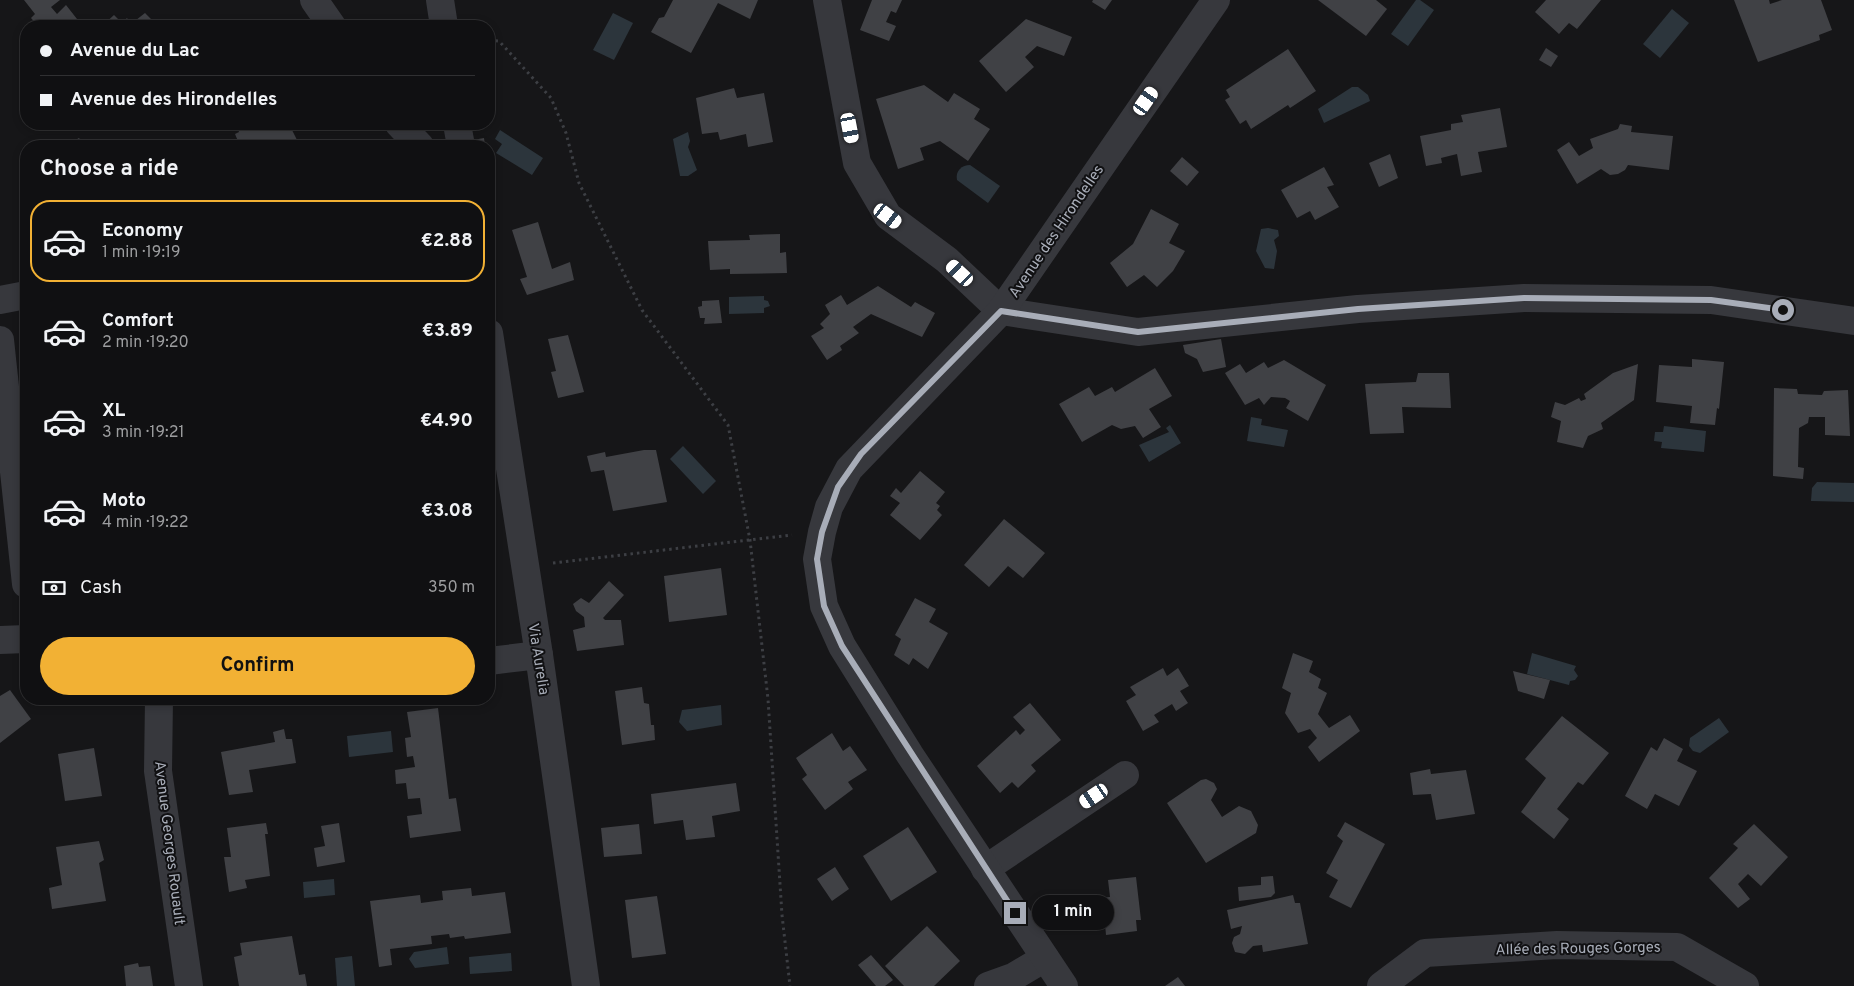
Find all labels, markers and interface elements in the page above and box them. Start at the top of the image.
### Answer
text: Avenue du Lac [70,39,200,63]
car [1131,84,1160,118]
text: Avenue des Hirondelles [70,88,277,112]
car [839,112,860,144]
text: Choose a ride [40,156,178,183]
street label: Avenue des Hirondelles [1006,162,1109,302]
car [871,201,904,231]
icon: car [42,219,87,264]
text: Economy [102,219,183,243]
text: €2.88 [421,229,473,253]
text: 1 min · 19:19 [102,243,181,263]
car [943,257,976,289]
route start [1772,299,1794,321]
icon: car [42,309,87,354]
text: Comfort [102,309,174,333]
text: €3.89 [422,319,473,343]
text: 2 min · 19:20 [102,333,189,353]
icon: car [42,399,87,444]
text: XL [102,399,125,423]
text: €4.90 [420,409,473,433]
text: 3 min · 19:21 [102,423,184,443]
icon: car [42,489,87,534]
text: Moto [102,489,146,513]
text: €3.08 [421,499,473,523]
text: 4 min · 19:22 [102,513,189,533]
icon: cash [40,574,68,602]
text: Cash [80,576,122,600]
text: 350 m [428,578,475,598]
street label: Via Aurelia [522,622,553,696]
button: Confirm [40,637,475,695]
street label: Avenue Georges Rouault [149,760,188,926]
car [1077,781,1110,811]
callout: 1 min [1032,896,1115,930]
route end [1004,902,1026,924]
text: 1 min [1054,902,1092,922]
street label: Allée des Rouges Gorges [1495,939,1661,960]

